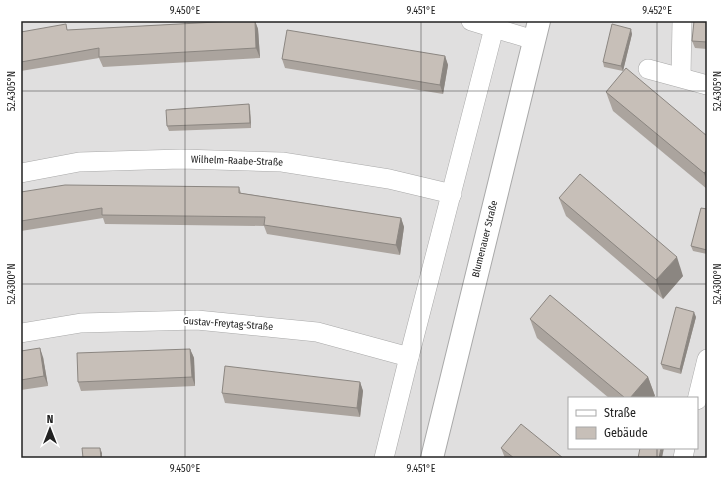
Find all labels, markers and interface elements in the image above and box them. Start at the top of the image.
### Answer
text: 9.450°E [170,5,201,17]
text: 9.451°E [407,5,436,17]
text: 9.452°E [642,5,672,17]
text: 52.4305°N [6,71,18,111]
text: 52.4305°N [712,71,724,111]
street label: Wilhelm-Raabe-Straße [191,153,283,169]
street label: Blumenauer Straße [470,199,500,279]
text: 52.4300°N [6,263,18,305]
text: 52.4300°N [712,263,724,305]
street label: Gustav-Freytag-Straße [183,315,274,333]
legend [568,397,698,449]
text: Straße [604,406,636,420]
north arrow [30,409,70,449]
text: N [47,413,53,426]
text: Gebäude [604,426,648,440]
text: 9.450°E [170,463,201,475]
text: 9.451°E [407,463,436,475]

